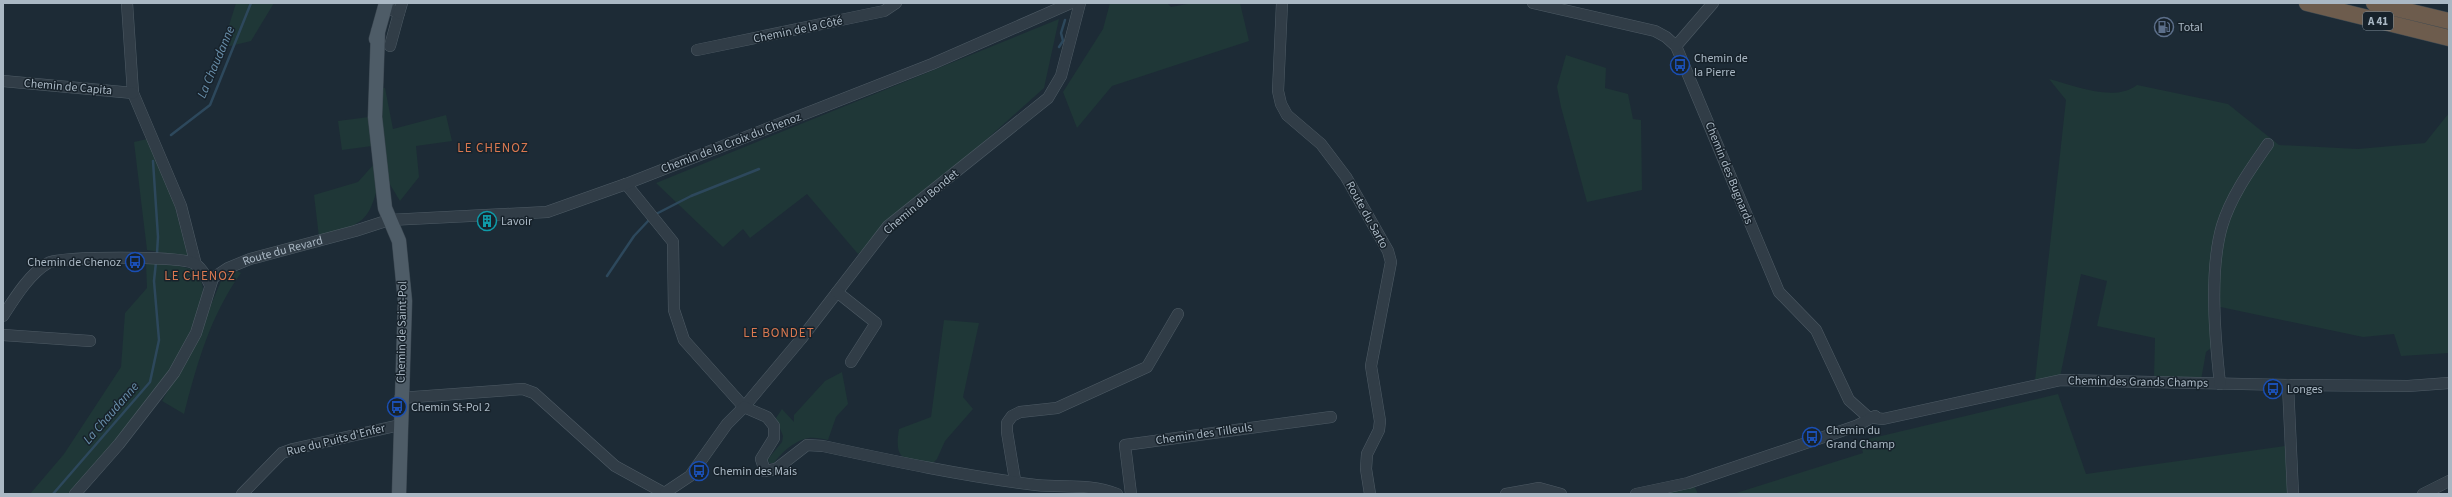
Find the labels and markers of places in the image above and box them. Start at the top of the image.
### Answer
fuel station icon: Total [2153,16,2175,38]
place label: Total [2178,19,2203,36]
place label: Chemin de la Pierre [1694,50,1748,81]
bus stop icon: Chemin de la Pierre [1669,54,1691,76]
building icon: Lavoir [476,210,498,232]
place label: Lavoir [501,213,533,230]
bus stop icon: Chemin de Chenoz [124,251,146,273]
place label: Chemin de Chenoz [27,254,121,271]
bus stop icon: Longes [2262,378,2284,400]
place label: Longes [2287,381,2323,398]
bus stop icon: Chemin St-Pol 2 [386,396,408,418]
place label: Chemin St-Pol 2 [411,399,490,416]
place label: Chemin du Grand Champ [1826,422,1895,453]
bus stop icon: Chemin du Grand Champ [1801,426,1823,448]
bus stop icon: Chemin des Mais [688,460,710,482]
place label: Chemin des Mais [713,463,797,480]

